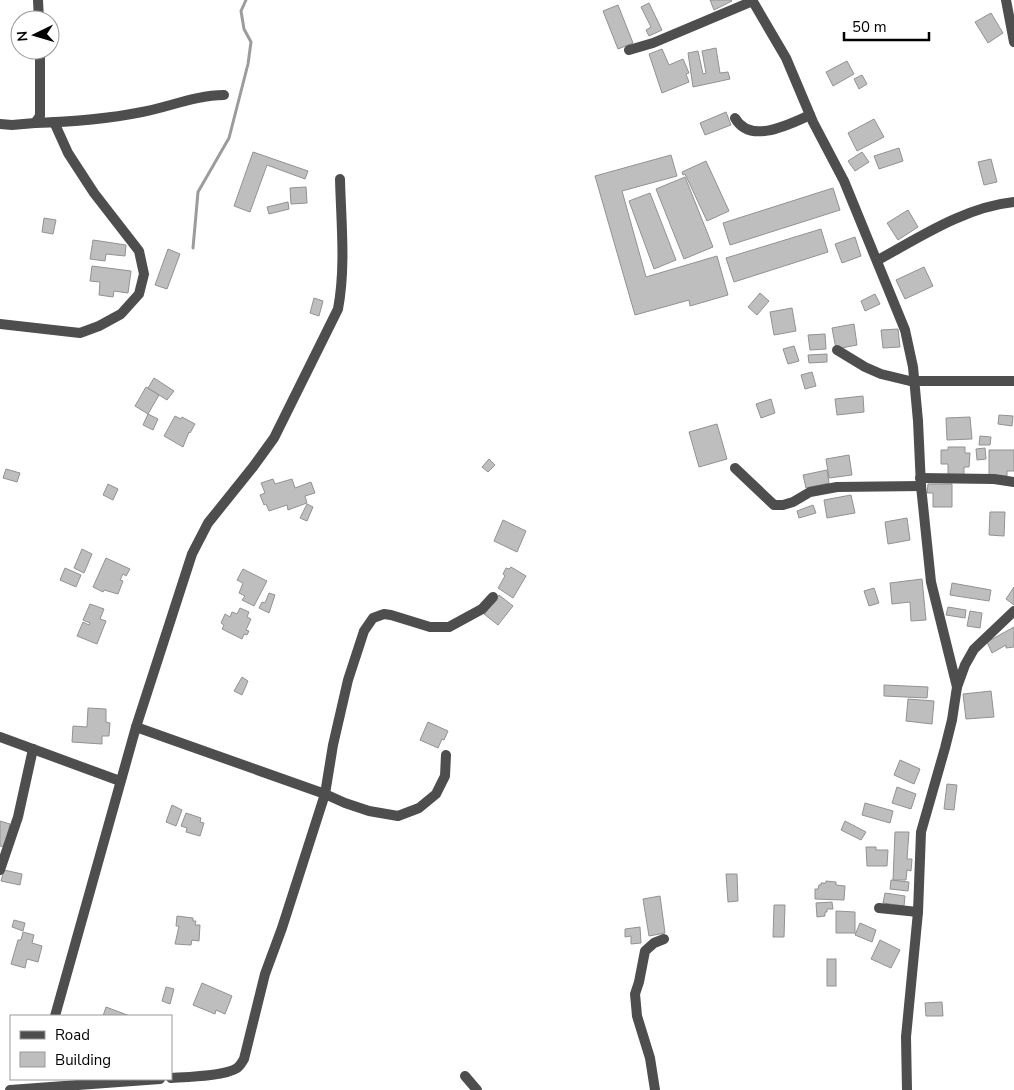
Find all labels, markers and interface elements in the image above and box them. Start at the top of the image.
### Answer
north arrow [10,10,60,60]
scale bar [844,10,929,42]
text: 50 m [852,17,887,37]
text: N [13,30,32,42]
legend [10,1015,172,1080]
text: Road [55,1025,90,1045]
text: Building [55,1050,111,1070]

